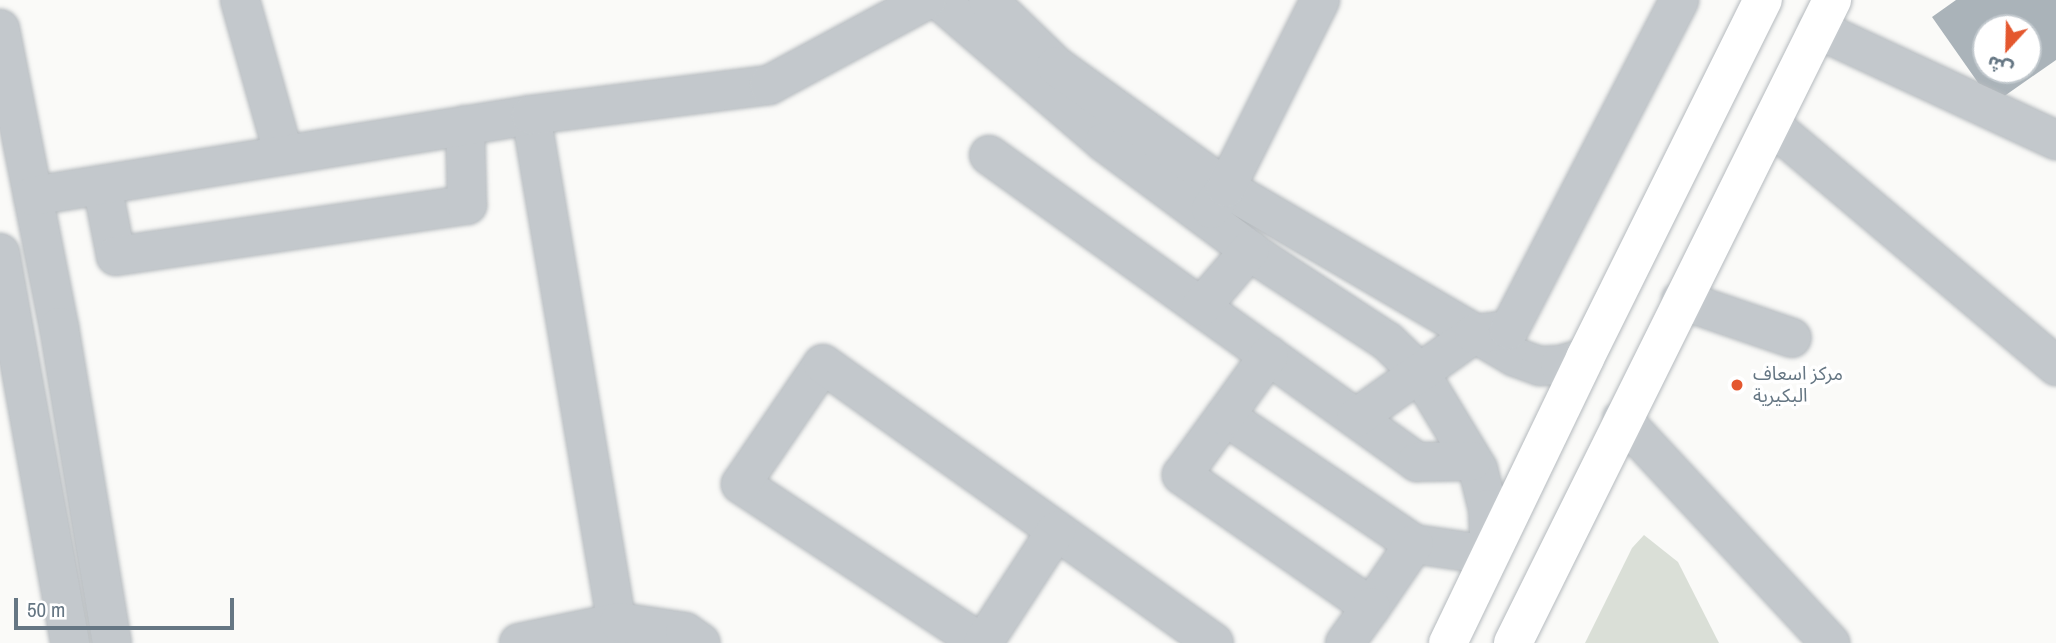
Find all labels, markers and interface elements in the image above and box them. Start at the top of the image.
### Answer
north arrow [1972,14,2042,84]
text: ش [1983,50,2017,84]
place label: مركز اسعاف البكيرية [1753,363,1843,407]
marker: مركز اسعاف البكيرية [1727,375,1747,395]
scale bar [18,584,238,628]
text: 50 m [27,595,65,624]

